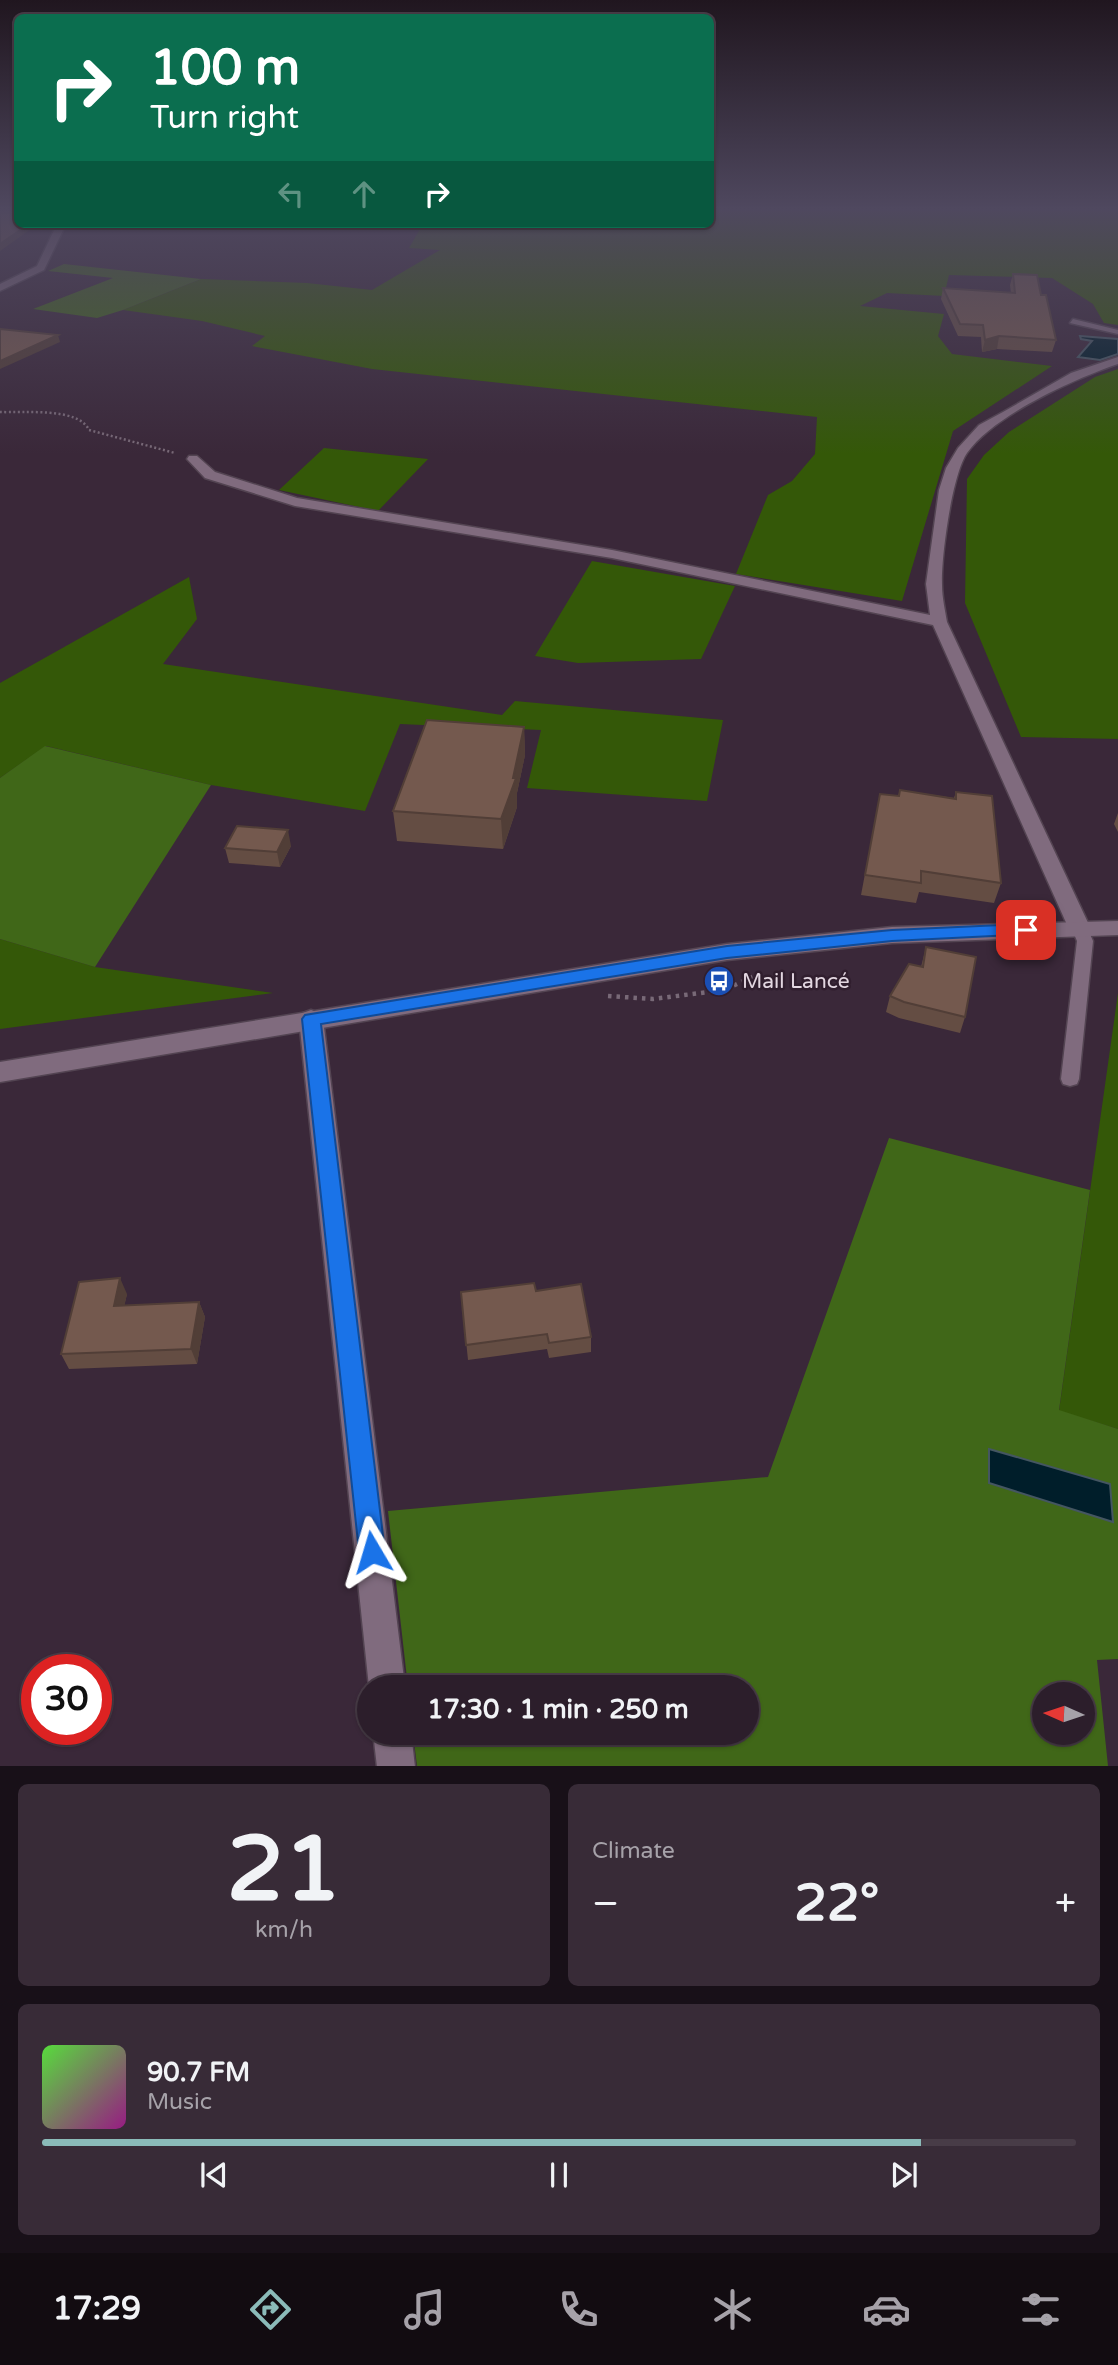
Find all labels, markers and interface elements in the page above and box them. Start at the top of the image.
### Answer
text: 100 m [150,39,300,98]
icon: right [35,42,126,133]
text: Turn right [150,99,299,137]
icon: left [272,175,310,213]
icon: ahead [345,175,383,213]
icon: right [418,175,456,213]
pin [996,900,1056,960]
icon: arrive [1007,911,1045,949]
bus stop icon: Mail Lancé [702,964,736,998]
place label: Mail Lancé [742,969,850,994]
position arrow [335,1515,409,1589]
speed limit sign: 30 [21,1654,112,1745]
north arrow [1032,1682,1096,1745]
map controls [1032,1682,1095,1745]
text: 17:30 · 1 min · 250 m [427,1694,689,1725]
text: 21 [227,1815,341,1925]
text: Climate [592,1837,675,1865]
text: 22° [794,1872,879,1935]
text: − [592,1881,619,1927]
text: + [1055,1881,1076,1927]
text: km/h [255,1916,313,1944]
text: 90.7 FM [147,2057,250,2088]
text: Music [147,2088,212,2116]
icon: previous [195,2156,233,2194]
icon: pause [540,2156,578,2194]
icon: next [885,2156,923,2194]
icon: directions [246,2285,295,2334]
icon: music [400,2285,449,2334]
icon: phone [554,2285,603,2334]
icon: climate [708,2285,757,2334]
icon: car [862,2285,911,2334]
icon: filters [1016,2285,1065,2334]
text: 17:29 [53,2290,141,2328]

